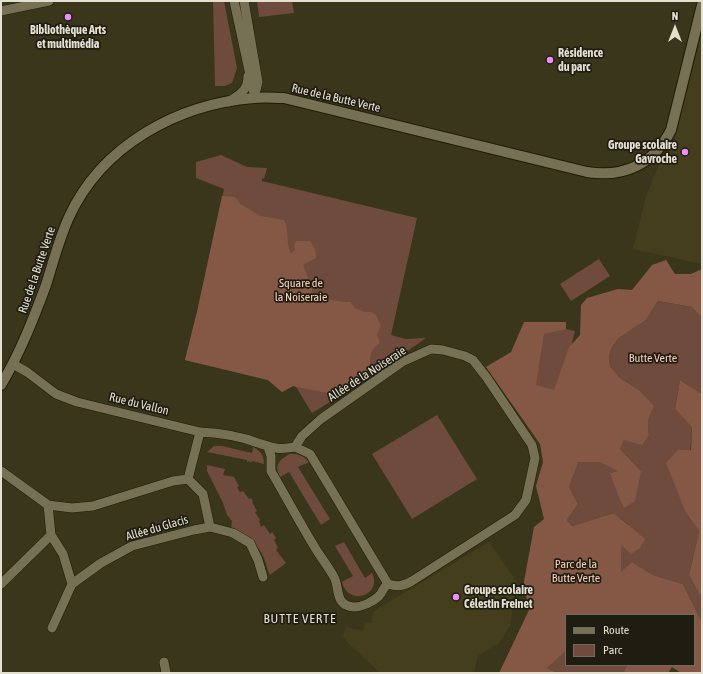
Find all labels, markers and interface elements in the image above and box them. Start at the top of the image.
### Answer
north arrow [655,8,695,48]
text: N [672,10,678,22]
marker: Bibliothèque Arts et multimédia [63,12,73,22]
place label: Bibliothèque Arts et multimédia [30,23,106,51]
place label: Résidence du parc [558,46,603,74]
marker: Résidence du parc [545,55,555,65]
street label: Rue de la Butte Verte [290,81,382,115]
place label: Groupe scolaire Gavroche [608,138,677,166]
marker: Groupe scolaire Gavroche [680,147,690,157]
street label: Rue de la Butte Verte [15,225,59,315]
park label: Square de la Noiseraie [275,276,327,304]
street label: Allée de la Noiseraie [325,343,409,405]
park label: Butte Verte [629,351,677,365]
street label: Rue du Vallon [108,390,170,418]
street label: Allée du Glacis [124,512,190,544]
park label: Parc de la Butte Verte [552,557,600,585]
place label: Groupe scolaire Célestin Freinet [464,583,533,611]
marker: Groupe scolaire Célestin Freinet [451,592,461,602]
district label: BUTTE VERTE [263,611,337,627]
legend [565,614,695,666]
text: Route [603,623,629,637]
text: Parc [603,643,622,657]

